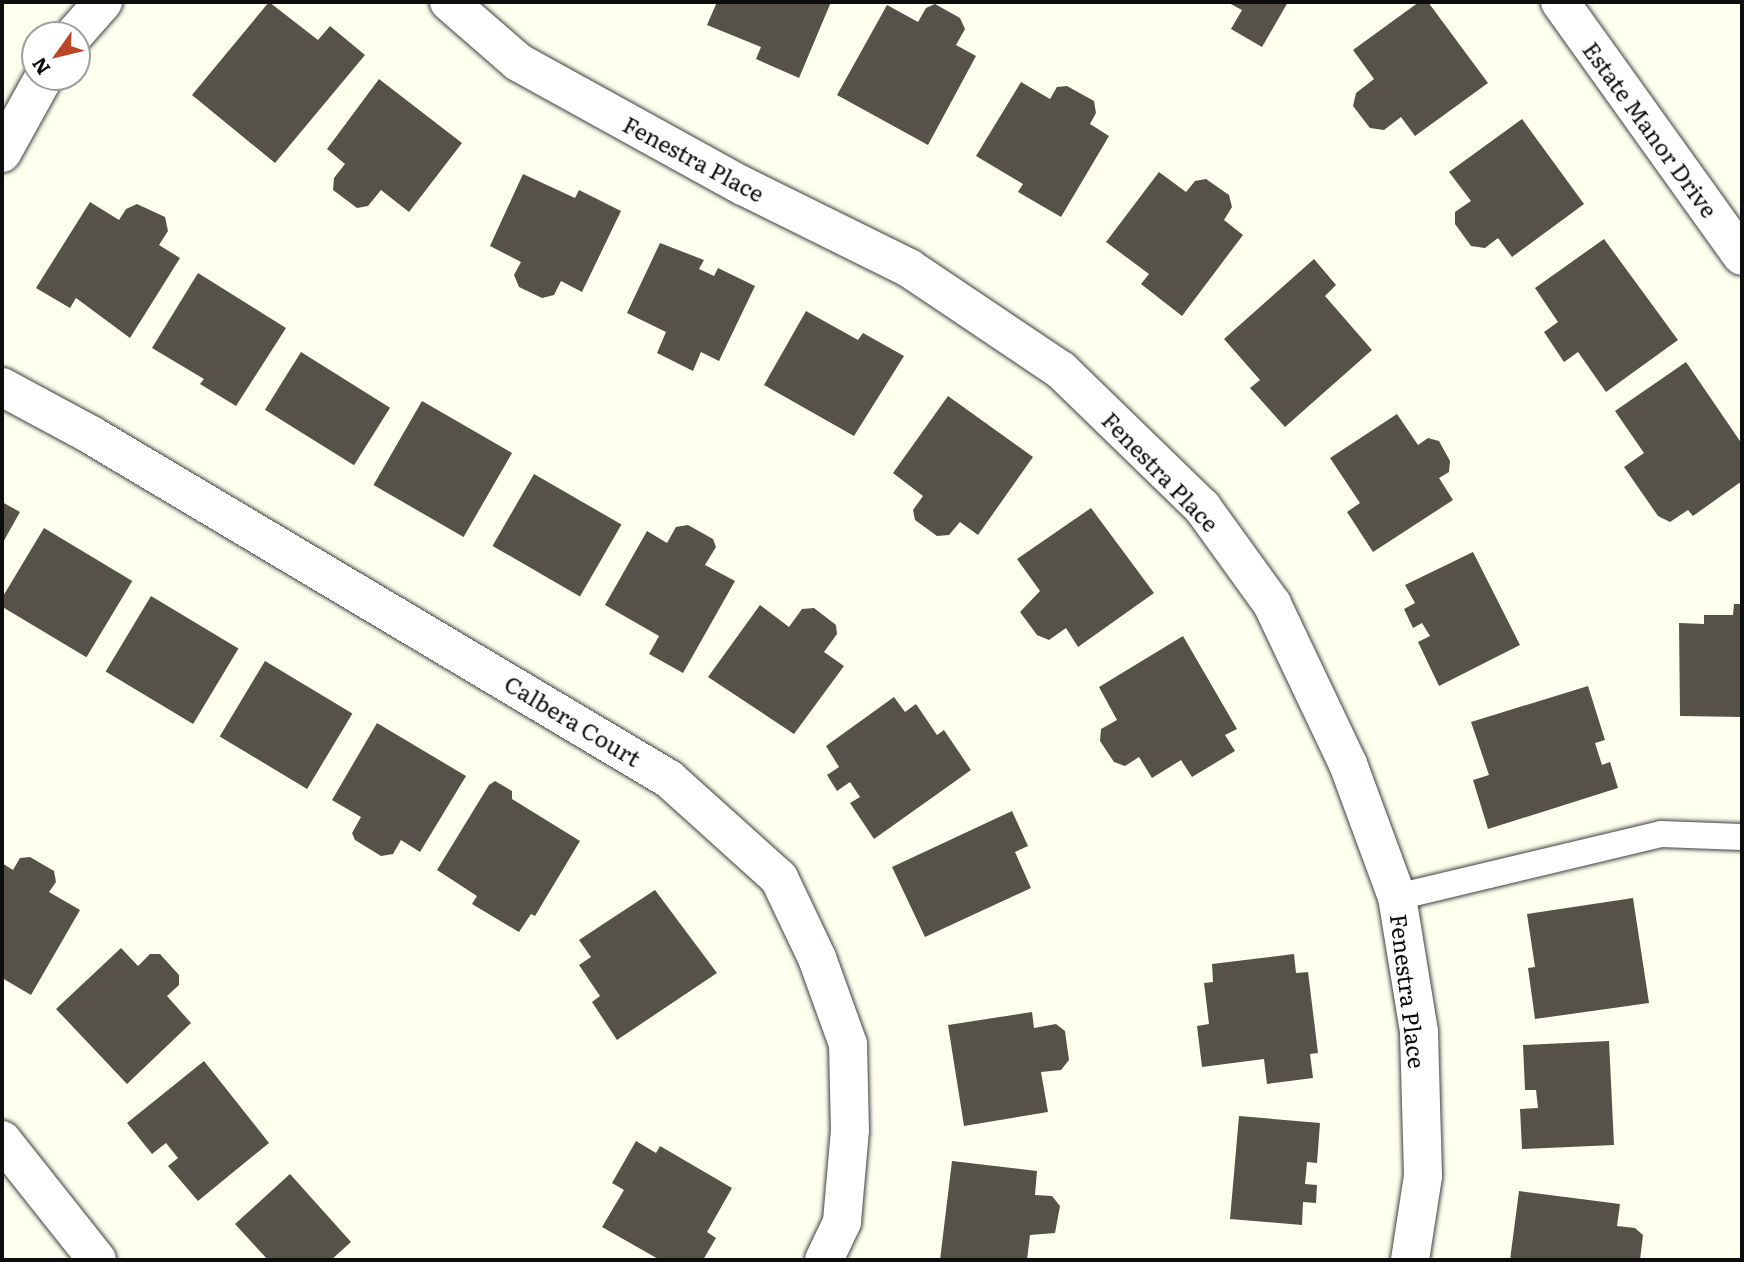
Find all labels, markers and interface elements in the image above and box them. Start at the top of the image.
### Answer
north arrow [21,21,91,91]
street label: Estate Manor Drive [1578,36,1724,222]
text: N [24,52,56,81]
street label: Fenestra Place [619,109,769,207]
street label: Fenestra Place [1097,405,1225,537]
street label: Calbera Court [500,669,646,771]
street label: Fenestra Place [1386,912,1432,1070]

